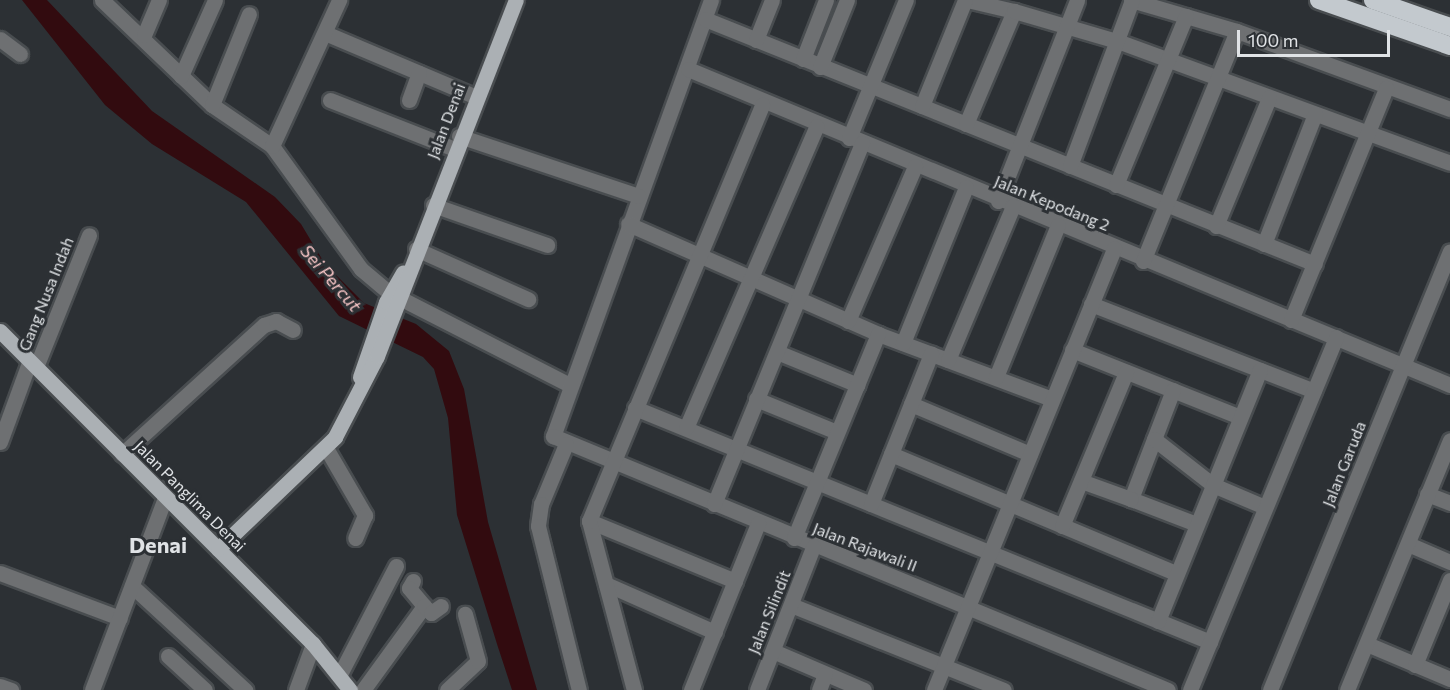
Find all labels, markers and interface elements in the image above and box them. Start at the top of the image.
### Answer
scale bar [1240,18,1393,56]
text: 100 m [1248,29,1298,51]
street label: Jalan Denai [423,80,469,162]
street label: Jalan Kepodang 2 [992,171,1112,235]
street label: Gang Nusa Indah [14,234,78,354]
water label: Sei Percut [296,240,366,316]
street label: Jalan Garuda [1318,418,1370,510]
street label: Jalan Panglima Denai [130,436,250,556]
street label: Jalan Rajawali II [810,518,920,576]
district label: Denai [129,532,187,558]
street label: Jalan Silindit [744,567,794,657]

